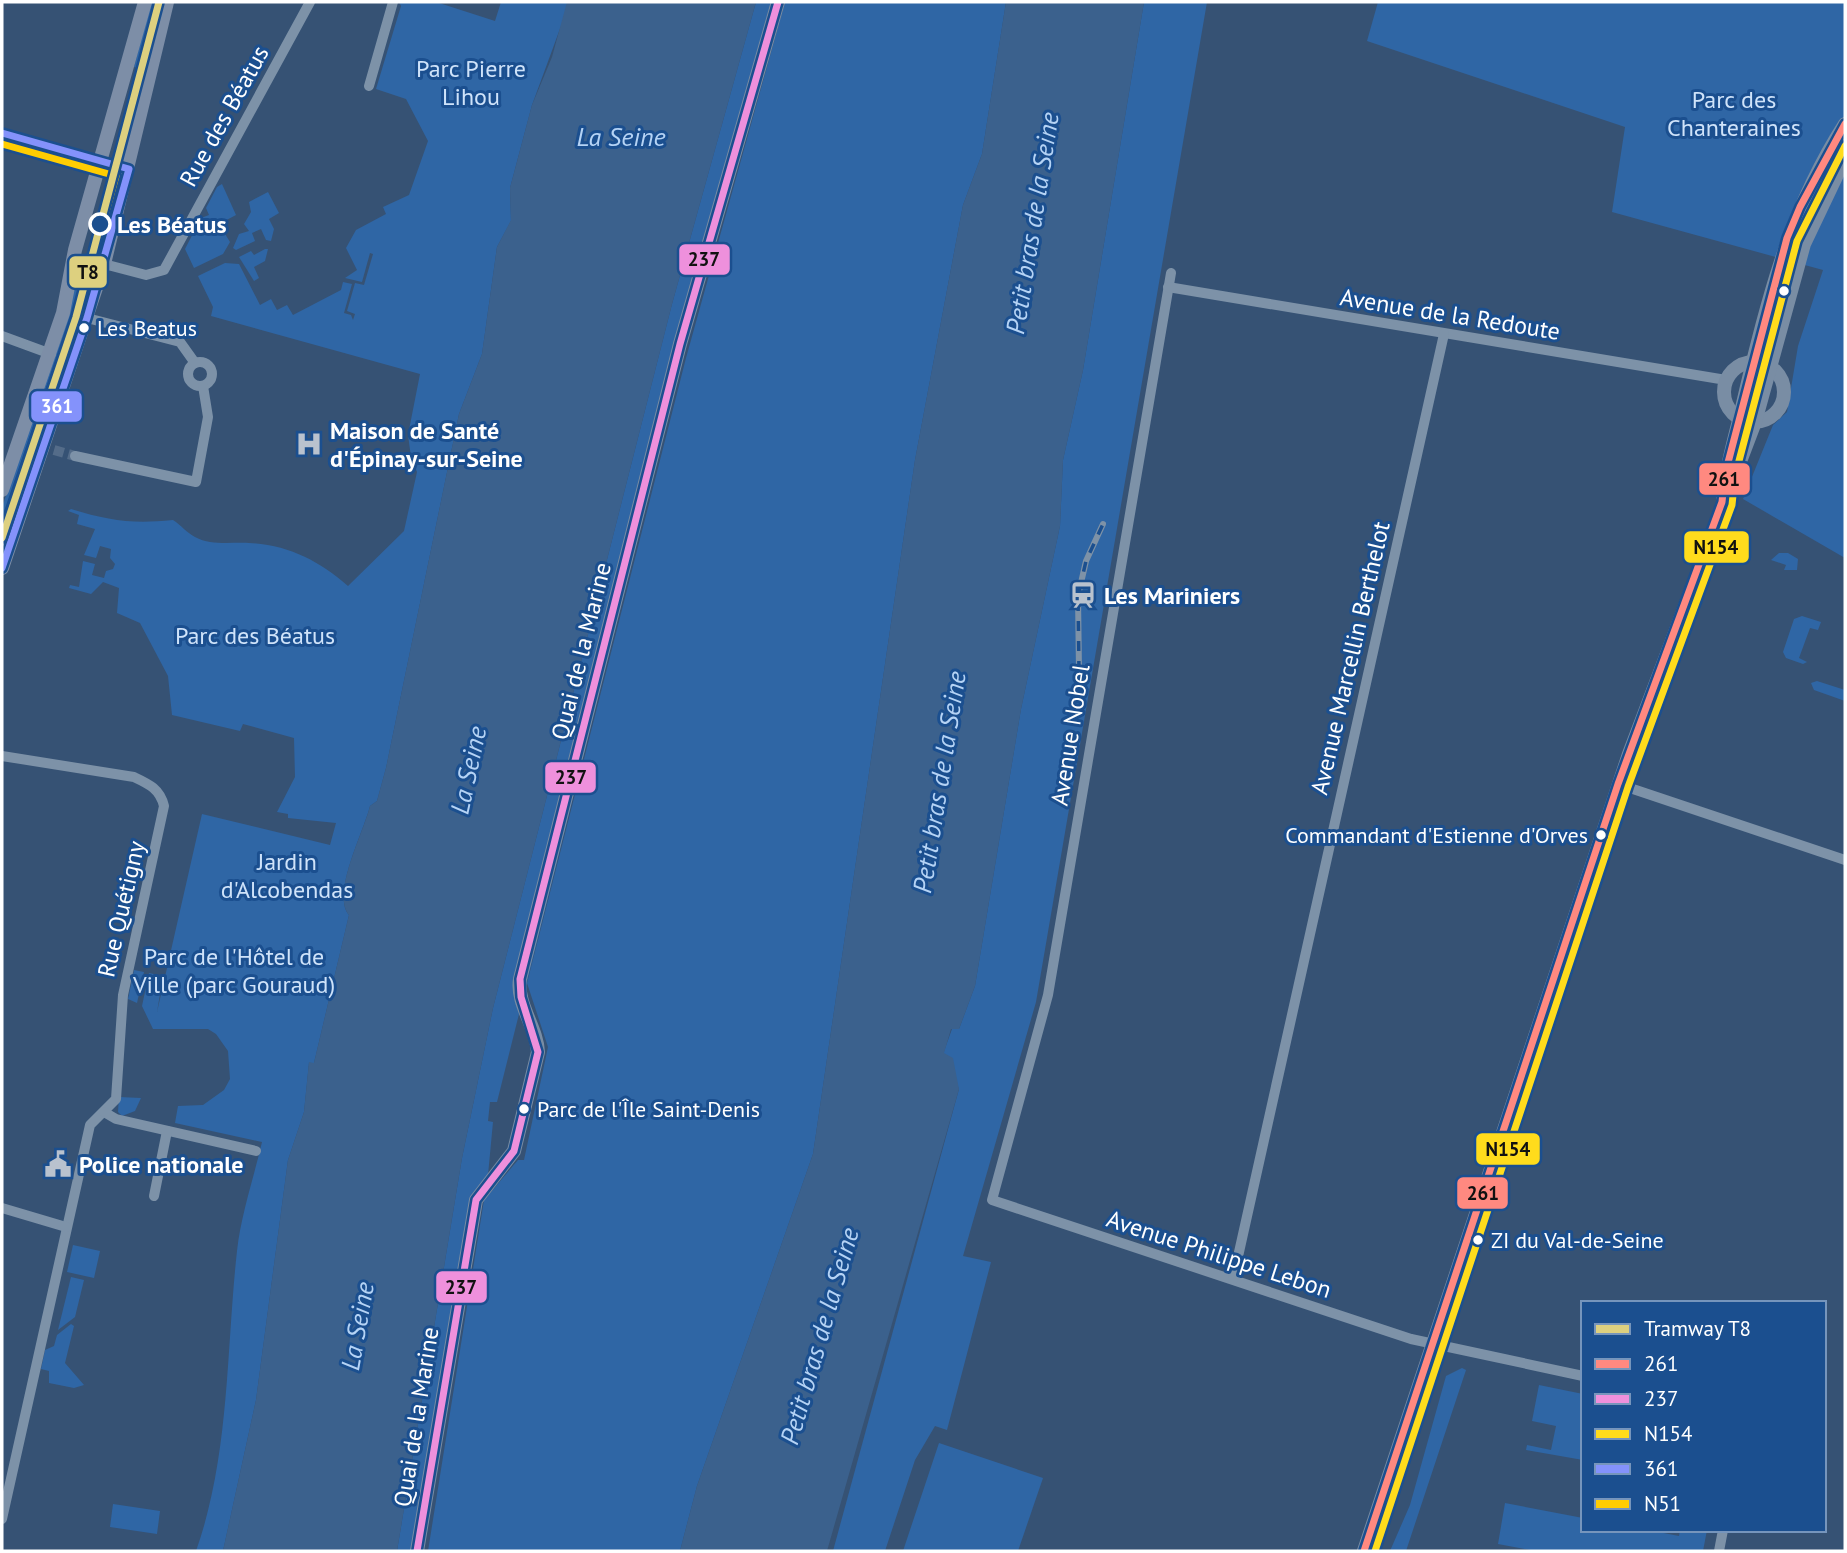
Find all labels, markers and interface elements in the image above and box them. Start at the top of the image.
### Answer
street label: Rue des Béatus [173,40,275,192]
park label: Parc Pierre Lihou [416,53,526,112]
park label: Parc des Chanteraines [1667,84,1801,143]
water label: Petit bras de la Seine [998,110,1066,336]
water label: La Seine [576,120,666,153]
place label: Les Béatus [117,209,227,240]
marker: Les Béatus [89,213,111,235]
line badge: 237 [678,243,731,276]
text: 237 [688,247,720,271]
line badge: T8 [68,255,108,289]
text: T8 [77,260,99,284]
street label: Avenue de la Redoute [1338,281,1562,347]
unlabelled marker [1777,284,1791,298]
place label: Les Beatus [97,314,197,342]
marker: Les Beatus [77,321,91,335]
line badge: 361 [30,390,83,423]
text: 361 [41,394,73,418]
place label: Maison de Santé d'Épinay-sur-Seine [330,415,523,474]
hospital icon: Maison de Santé d'Épinay-sur-Seine [294,429,324,459]
line badge: 261 [1698,462,1751,496]
text: 261 [1708,467,1740,491]
street label: Avenue Marcellin Berthelot [1303,518,1397,798]
line badge: N154 [1683,530,1750,564]
text: N154 [1694,535,1739,559]
street label: Quai de la Marine [544,559,618,743]
station icon: Les Mariniers [1068,580,1098,610]
place label: Les Mariniers [1104,580,1240,611]
park label: Parc des Béatus [175,620,335,651]
street label: Avenue Nobel [1044,662,1096,808]
water label: Petit bras de la Seine [905,669,973,895]
water label: La Seine [443,723,493,817]
line badge: 237 [544,761,597,794]
text: 237 [555,765,587,789]
place label: Commandant d'Estienne d'Orves [1285,821,1588,849]
marker: Commandant d'Estienne d'Orves [1594,828,1608,842]
street label: Rue Quétigny [90,838,152,980]
park label: Jardin d'Alcobendas [221,846,353,905]
park label: Parc de l'Hôtel de Ville (parc Gouraud) [132,941,335,1000]
place label: Parc de l'Île Saint-Denis [537,1095,760,1123]
marker: Parc de l'Île Saint-Denis [517,1102,531,1116]
line badge: N154 [1475,1132,1541,1166]
text: N154 [1486,1137,1531,1161]
public building icon: Police nationale [43,1149,73,1179]
place label: Police nationale [79,1149,243,1180]
line badge: 261 [1456,1176,1509,1210]
text: 261 [1467,1181,1499,1205]
street label: Avenue Philippe Lebon [1103,1203,1335,1305]
water label: Petit bras de la Seine [772,1224,866,1448]
place label: ZI du Val-de-Seine [1491,1226,1664,1254]
marker: ZI du Val-de-Seine [1471,1233,1485,1247]
line badge: 237 [435,1270,488,1304]
text: 237 [445,1275,477,1299]
water label: La Seine [333,1279,381,1373]
legend [1581,1301,1826,1532]
text: Tramway T8 [1644,1315,1751,1342]
street label: Quai de la Marine [386,1325,446,1509]
text: 261 [1644,1350,1678,1377]
text: 237 [1644,1385,1678,1412]
text: N154 [1644,1420,1692,1447]
text: 361 [1644,1455,1678,1482]
text: N51 [1644,1490,1681,1517]

